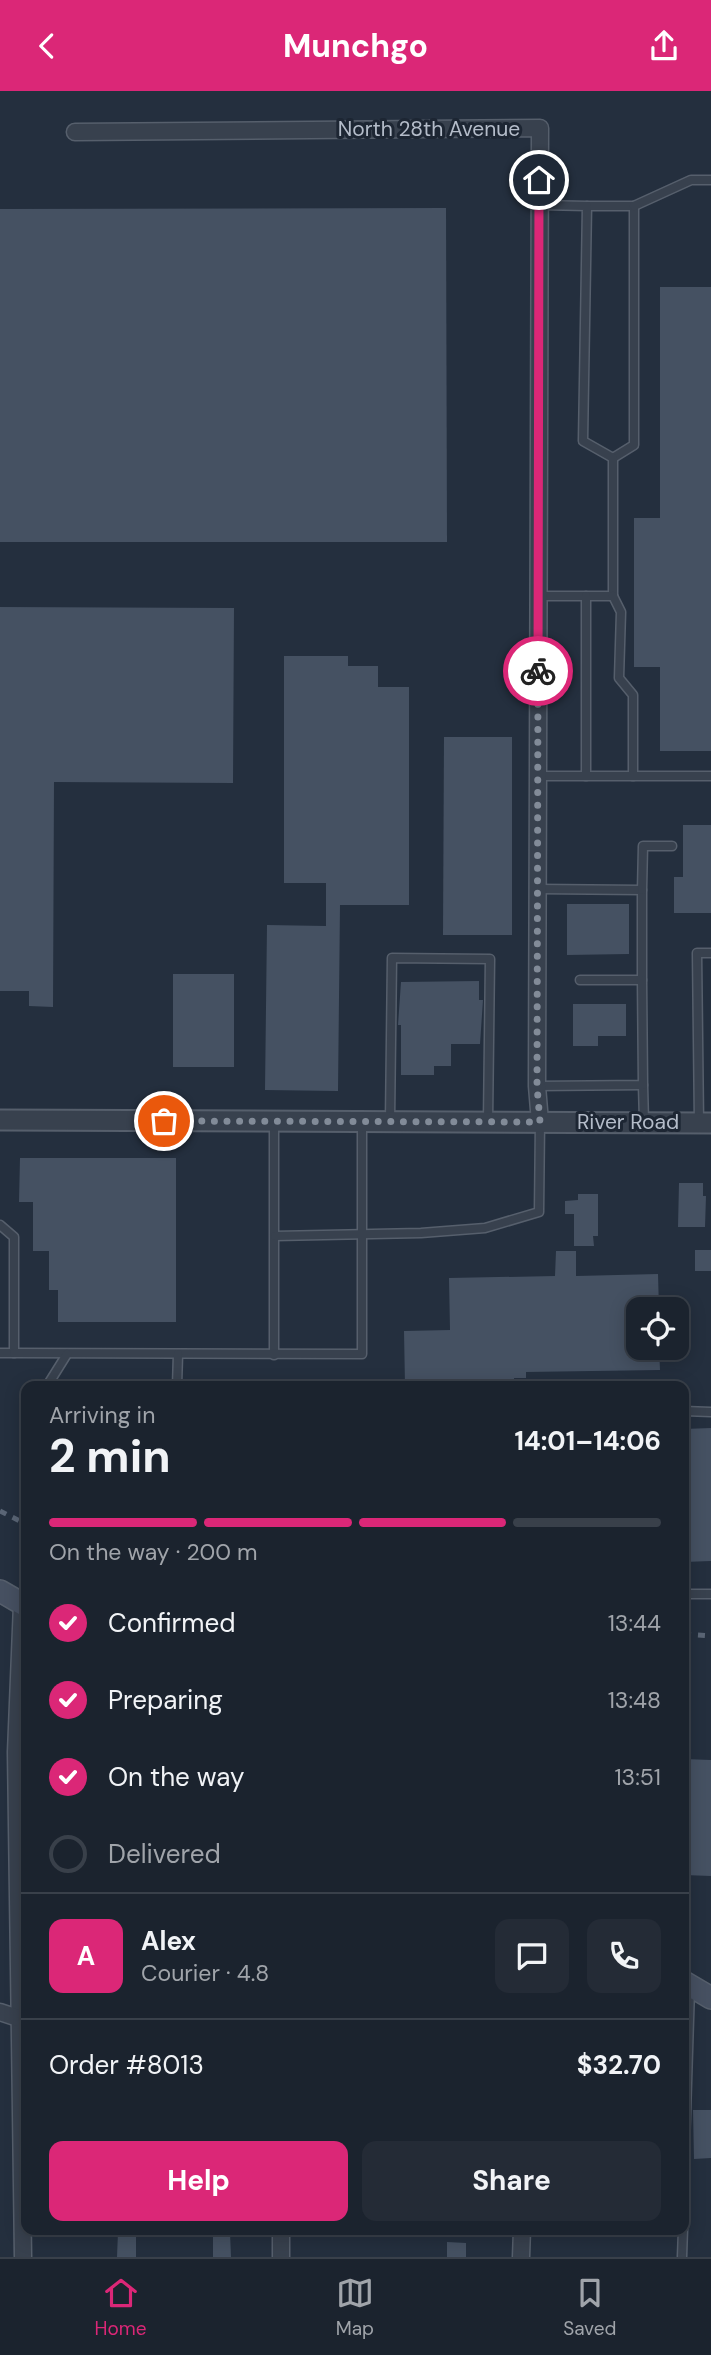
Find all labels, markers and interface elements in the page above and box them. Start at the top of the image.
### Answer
text: Munchgo [283,25,428,67]
icon: back [28,27,66,65]
icon: share [645,27,683,65]
street label: North 28th Avenue [338,115,520,143]
pin [509,150,569,210]
icon: home [520,161,558,199]
courier [503,636,573,706]
icon: bike [519,652,557,690]
pin [134,1091,194,1151]
icon: bag [145,1102,183,1140]
street label: River Road [577,1108,679,1136]
map controls [626,1297,689,1360]
button: locate [626,1297,689,1360]
text: Arriving in [49,1400,155,1430]
text: 14:01–14:06 [514,1424,661,1458]
text: 2 min [49,1426,171,1486]
text: On the way · 200 m [49,1537,258,1567]
icon: check [49,1604,87,1642]
text: Confirmed [108,1606,235,1640]
text: 13:44 [608,1608,661,1638]
icon: check [49,1681,87,1719]
text: Preparing [108,1683,223,1717]
text: 13:48 [608,1685,661,1715]
icon: check [49,1758,87,1796]
text: On the way [108,1760,244,1794]
text: 13:51 [614,1762,661,1792]
text: Delivered [108,1837,221,1871]
button: chat [495,1919,569,1993]
button: phone [587,1919,661,1993]
text: Alex [141,1924,196,1958]
text: A [77,1939,95,1973]
text: Courier · 4.8 [141,1958,269,1988]
text: Order #8013 [49,2048,204,2082]
text: $32.70 [577,2048,661,2082]
button: Help [49,2141,348,2221]
button: Share [362,2141,661,2221]
tab: Home [95,2274,147,2341]
tab: Map [336,2274,374,2341]
tab: Saved [563,2274,616,2341]

